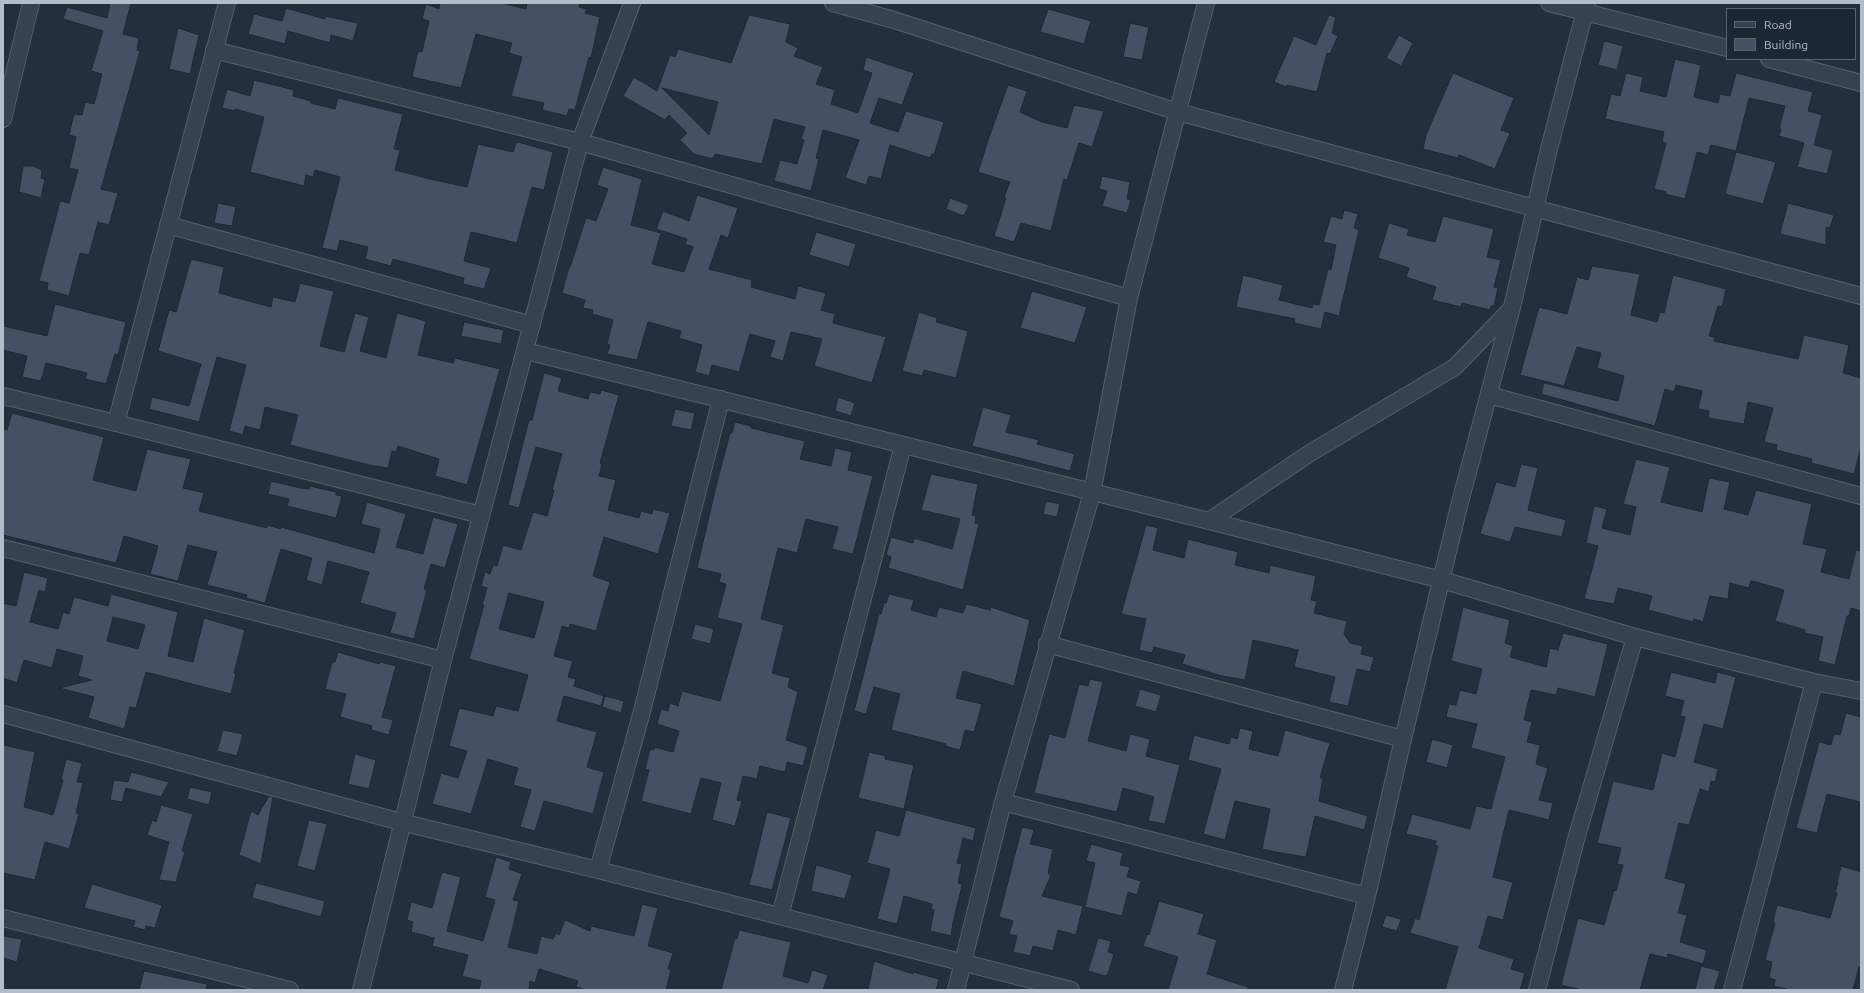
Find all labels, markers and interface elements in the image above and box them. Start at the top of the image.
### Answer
legend [1726,8,1856,60]
text: Road [1764,18,1792,31]
text: Building [1764,38,1808,51]

